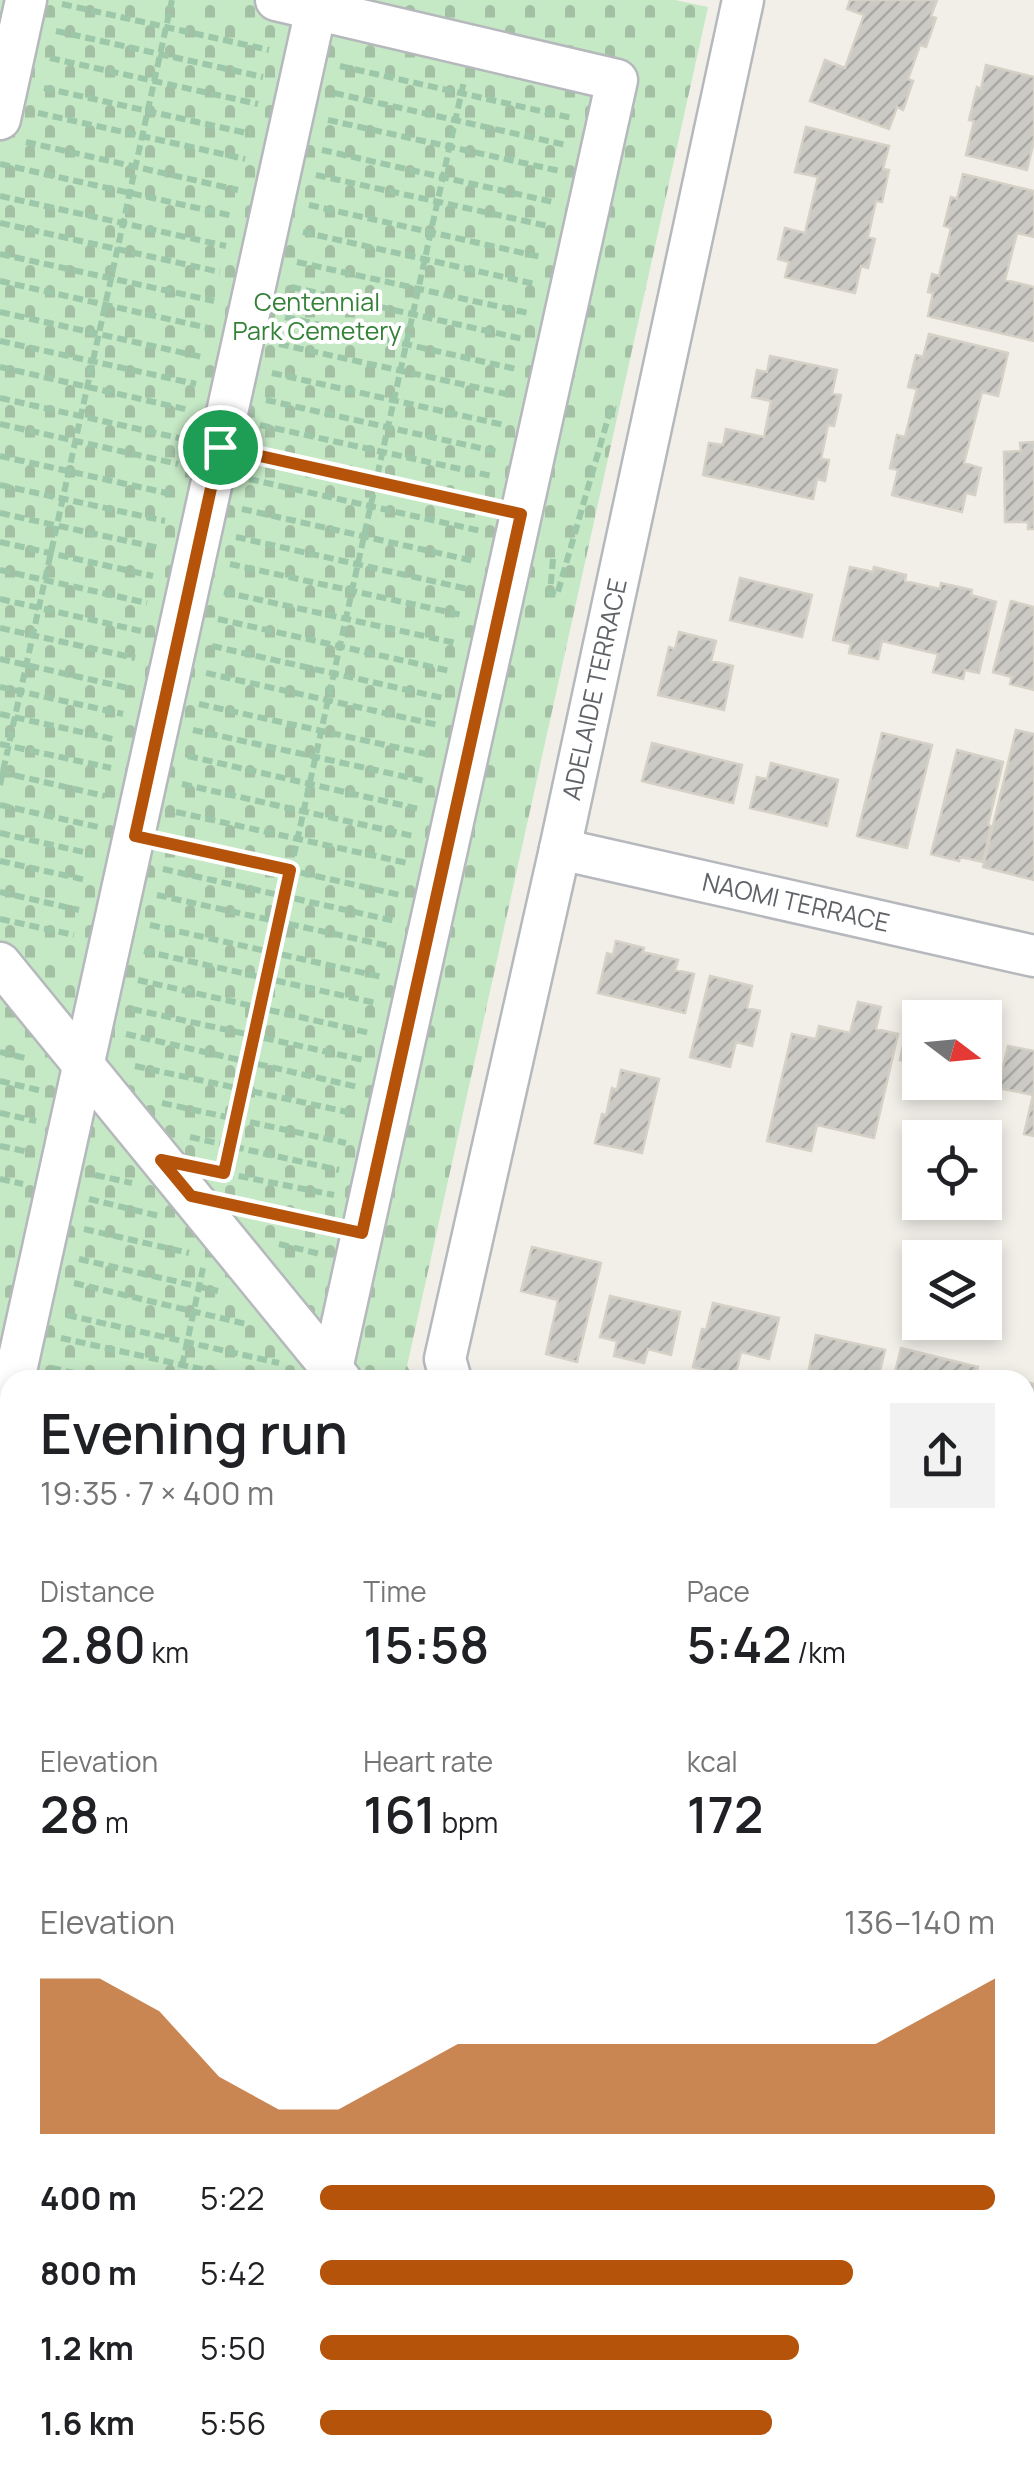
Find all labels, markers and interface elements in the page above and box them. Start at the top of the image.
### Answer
park label: Centennial Park Cemetery [233,284,401,348]
pin [178,405,263,490]
icon: arrive [193,420,248,475]
street label: ADELAIDE TERRACE [553,575,635,803]
street label: NAOMI TERRACE [699,864,893,940]
north arrow [902,1000,1002,1100]
map controls [902,1000,1002,1340]
button: locate [902,1120,1002,1220]
button: layers [902,1240,1002,1340]
text: Evening run [40,1395,348,1471]
button: share [890,1403,995,1508]
text: 19:35 · 7 × 400 m [40,1471,274,1515]
text: Distance [40,1572,155,1610]
text: Time [363,1572,427,1610]
text: Pace [687,1572,750,1610]
text: 2.80 [40,1610,146,1678]
text: 15:58 [363,1610,489,1678]
text: 5:42 [687,1610,792,1678]
text: km [146,1633,189,1671]
text: /km [792,1633,846,1671]
text: Elevation [40,1742,158,1780]
text: Heart rate [363,1742,493,1780]
text: kcal [687,1742,738,1780]
text: 28 [40,1780,99,1848]
text: 161 [363,1780,436,1848]
text: 172 [687,1780,763,1848]
text: m [99,1803,129,1841]
text: bpm [436,1803,498,1841]
text: Elevation [40,1900,175,1944]
text: 136–140 m [844,1900,995,1944]
text: 400 m [40,2176,137,2220]
text: 5:22 [200,2176,265,2220]
text: 800 m [40,2251,137,2295]
text: 5:42 [200,2251,265,2295]
text: 1.2 km [40,2326,134,2370]
text: 5:50 [200,2326,266,2370]
text: 1.6 km [40,2401,135,2445]
text: 5:56 [200,2401,266,2445]

